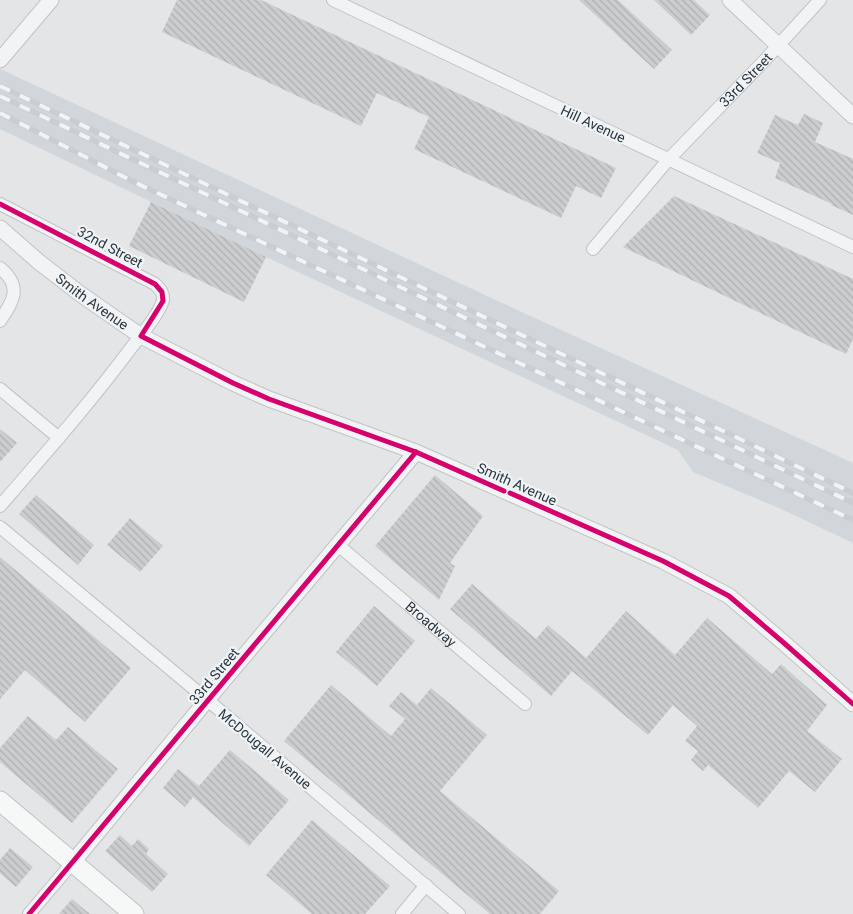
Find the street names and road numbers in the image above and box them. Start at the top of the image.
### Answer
street label: 33rd Street [716,49,776,110]
street label: Hill Avenue [558,102,628,146]
street label: 32nd Street [75,223,146,271]
street label: Smith Avenue [53,270,131,333]
street label: Smith Avenue [475,459,559,509]
street label: Broadway [402,598,460,650]
street label: 33rd Street [186,644,242,707]
street label: McDougall Avenue [215,706,315,792]

